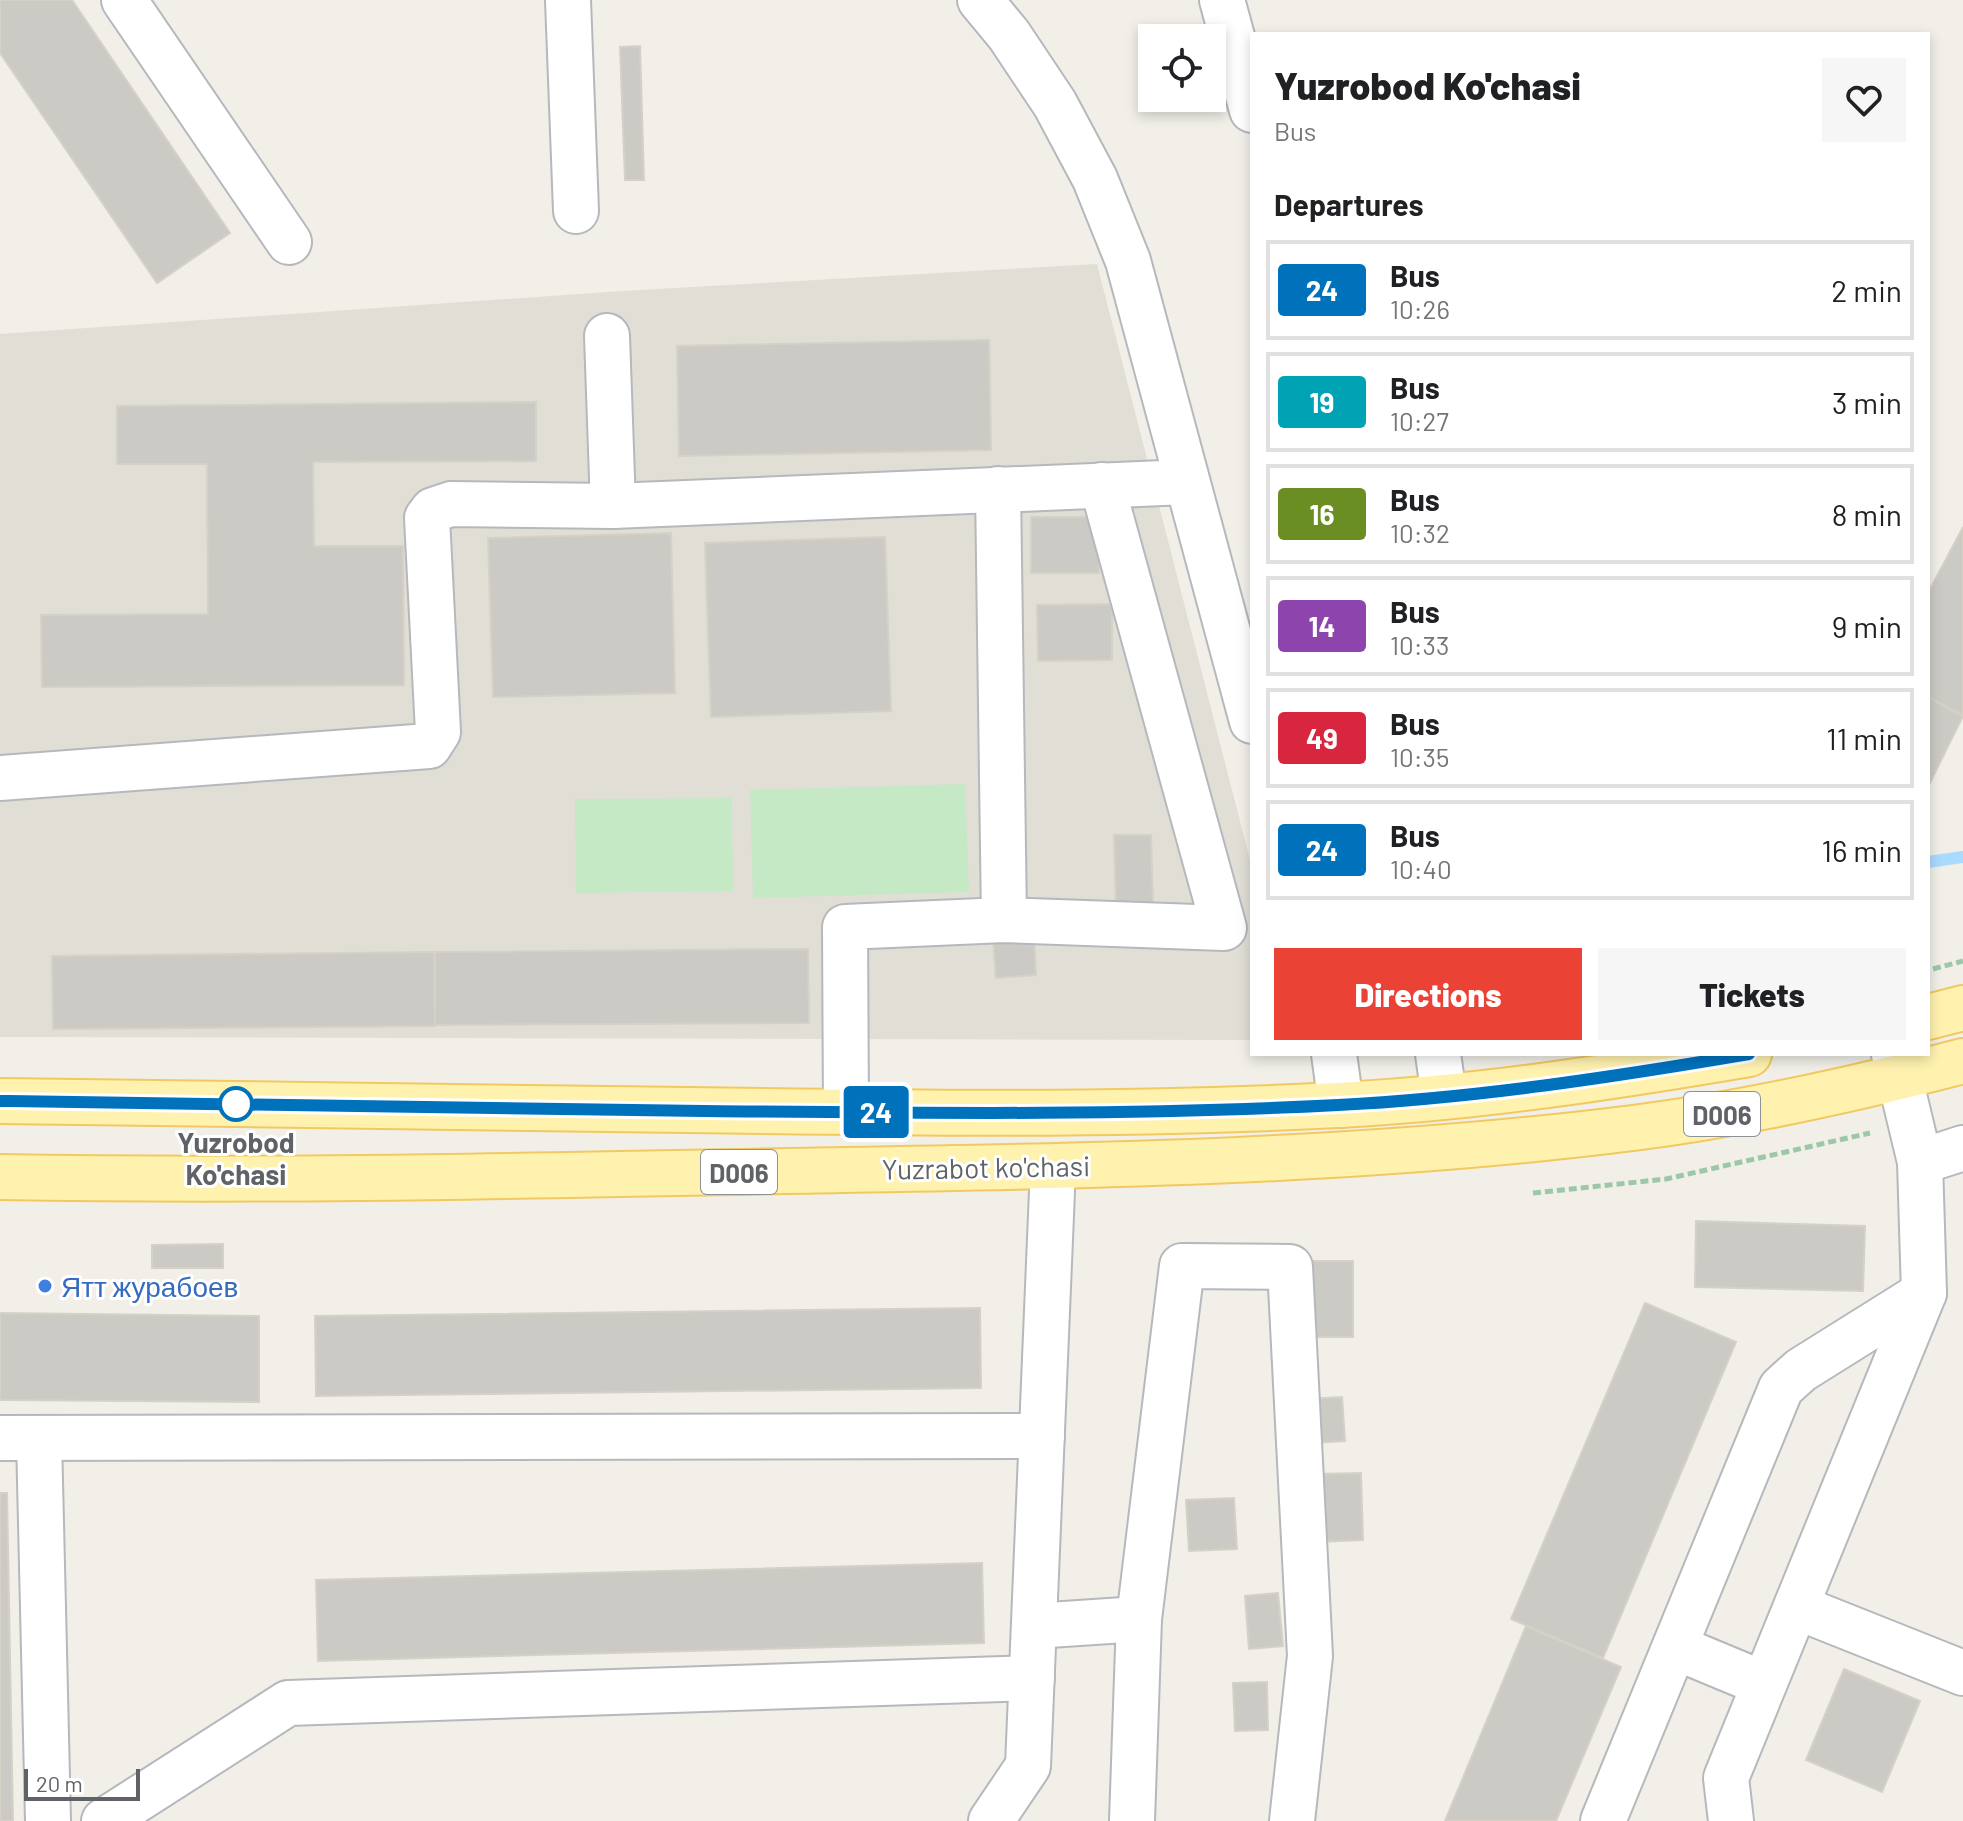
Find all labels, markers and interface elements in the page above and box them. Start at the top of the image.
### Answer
map controls [1138,24,1226,112]
button: locate [1138,24,1226,112]
button: heart [1822,58,1906,142]
text: Yuzrobod Ko'chasi [1274,62,1581,108]
text: Bus [1274,115,1316,146]
text: Departures [1274,186,1424,222]
text: Bus [1390,257,1440,293]
text: 2 min [1831,272,1902,308]
text: 24 [1306,273,1338,307]
text: 10:26 [1390,293,1450,324]
text: Bus [1390,369,1440,405]
text: 3 min [1832,384,1902,420]
text: 19 [1310,385,1334,419]
text: 10:27 [1390,405,1449,436]
text: Bus [1390,481,1440,517]
text: 8 min [1832,496,1902,532]
text: 16 [1310,497,1334,531]
text: 10:32 [1390,517,1450,548]
text: Bus [1390,593,1440,629]
text: 9 min [1832,608,1902,644]
text: 14 [1309,609,1335,643]
text: 10:33 [1390,629,1449,660]
text: Bus [1390,705,1440,741]
text: 11 min [1826,720,1902,756]
text: 49 [1306,721,1338,755]
text: 10:35 [1390,741,1449,772]
text: Bus [1390,817,1440,853]
text: 16 min [1821,832,1902,868]
text: 24 [1306,833,1338,867]
text: 10:40 [1390,853,1452,884]
button: Directions [1274,948,1582,1040]
button: Tickets [1598,948,1906,1040]
line badge: 24 [840,1086,912,1138]
marker: Yuzrobod Ko'chasi [219,1087,253,1121]
road number: D006 [1684,1092,1760,1136]
text: 24 [860,1095,892,1129]
place label: Yuzrobod Ko'chasi [177,1125,295,1191]
street label: Yuzrabot ko'chasi [882,1148,1090,1186]
road number: D006 [701,1150,777,1194]
place label: Ятт журабоев [61,1269,238,1303]
marker: Ятт журабоев [36,1277,54,1295]
scale bar [24,1765,140,1801]
text: 20 m [36,1770,83,1796]

